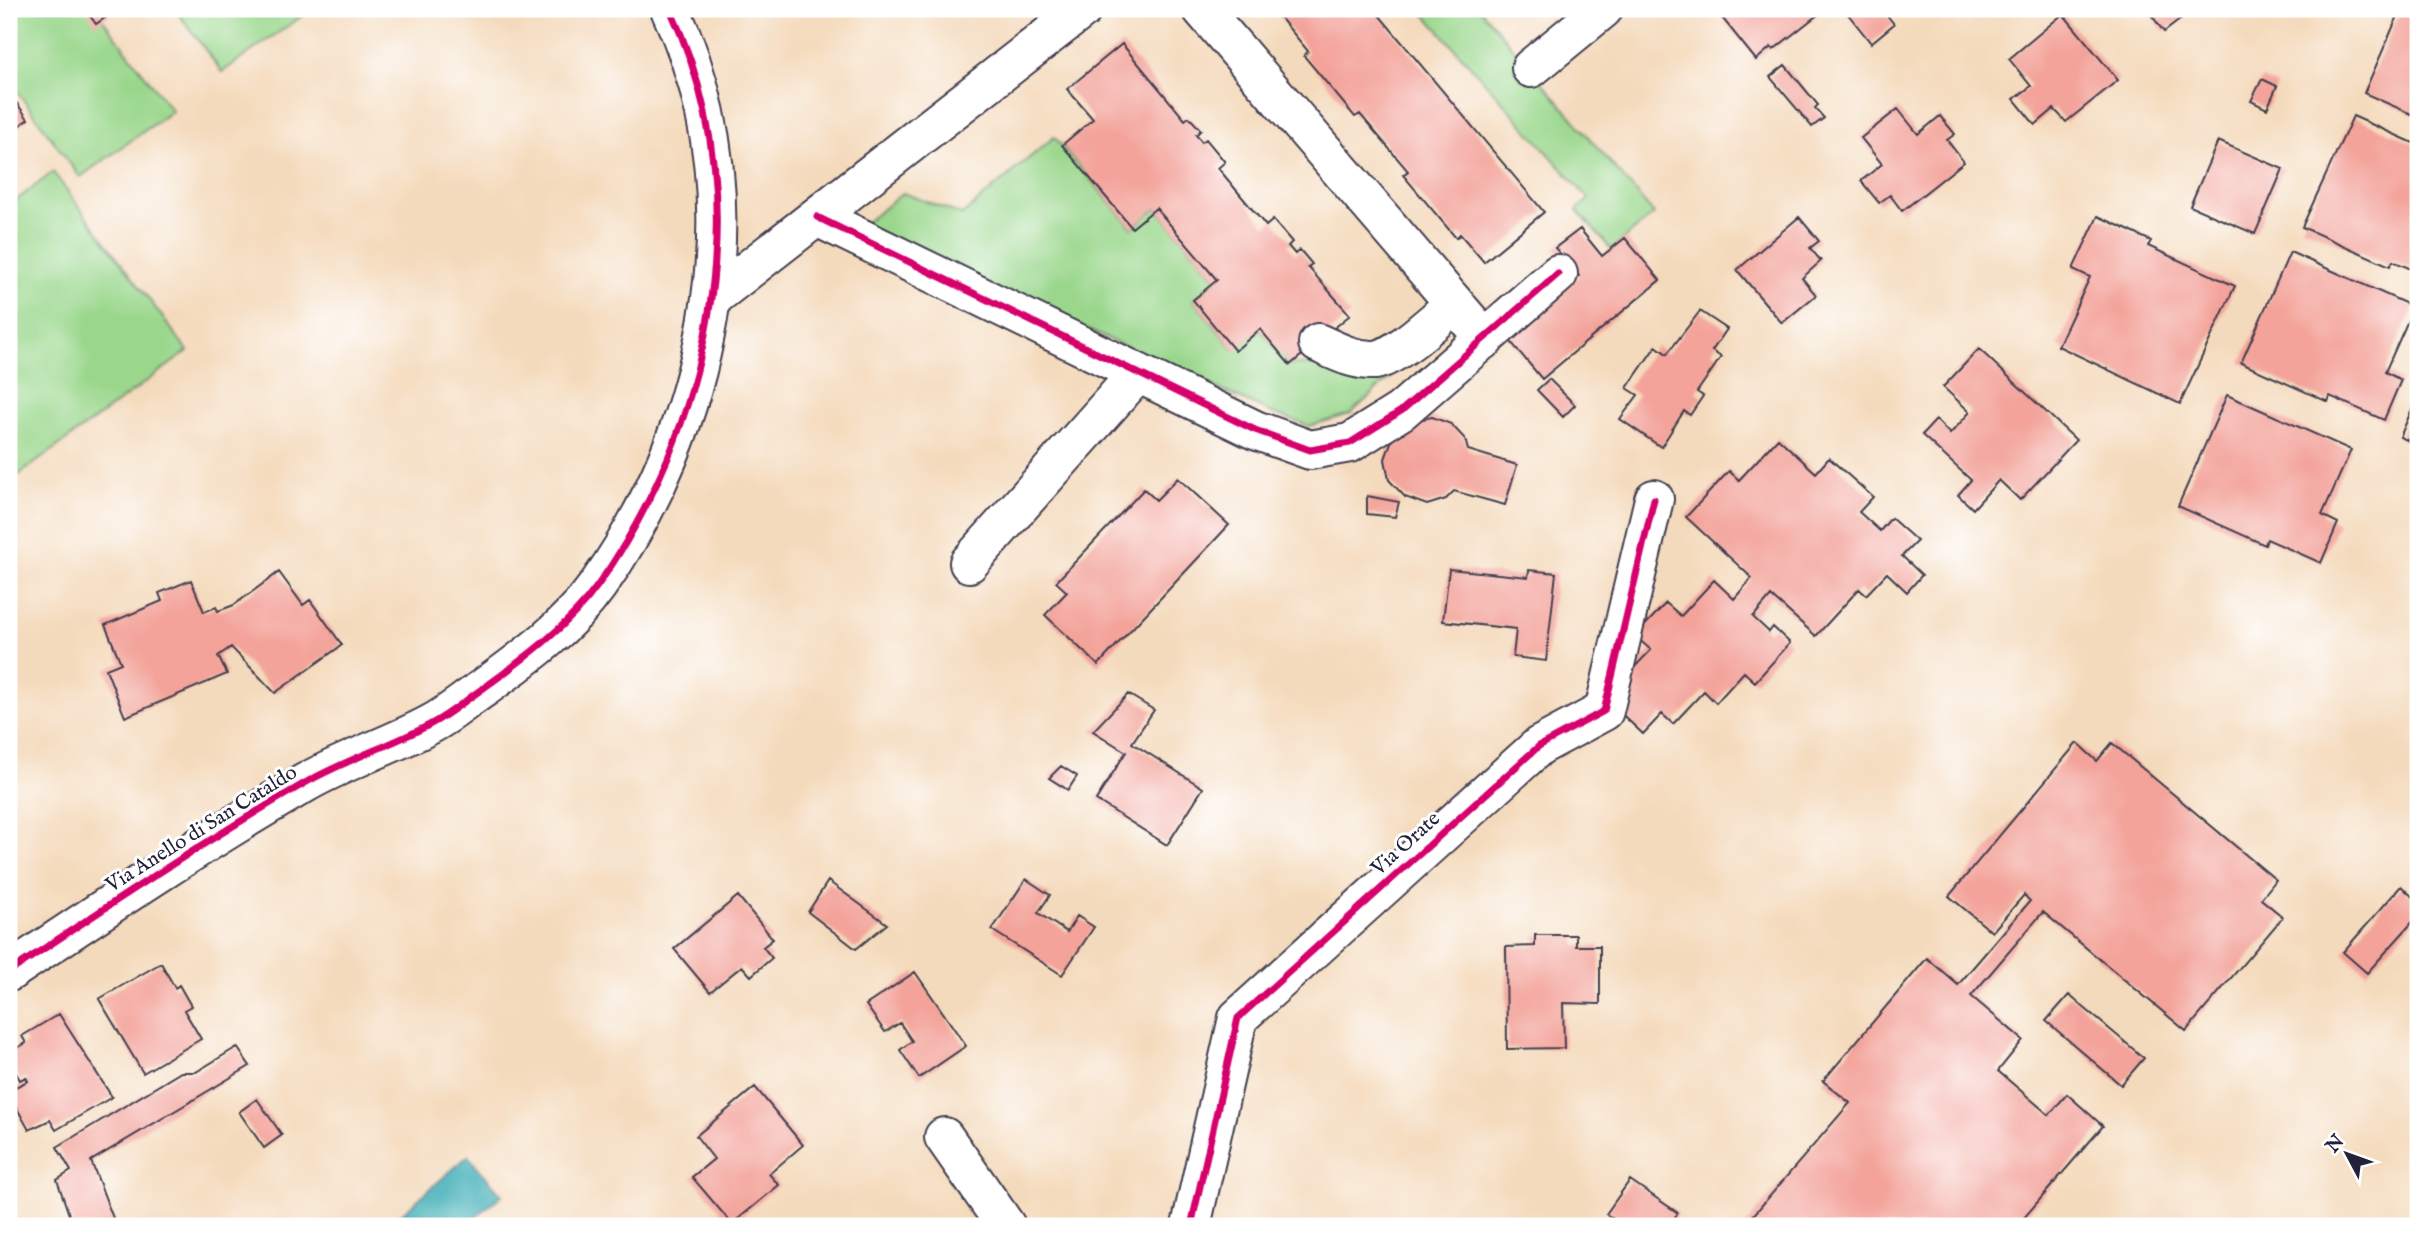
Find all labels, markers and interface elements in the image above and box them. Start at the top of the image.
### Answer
street label: Via Anello di San Cataldo [100,759,303,900]
street label: Via Orate [1365,806,1447,883]
north arrow [2312,1120,2382,1190]
text: N [2321,1130,2350,1159]

